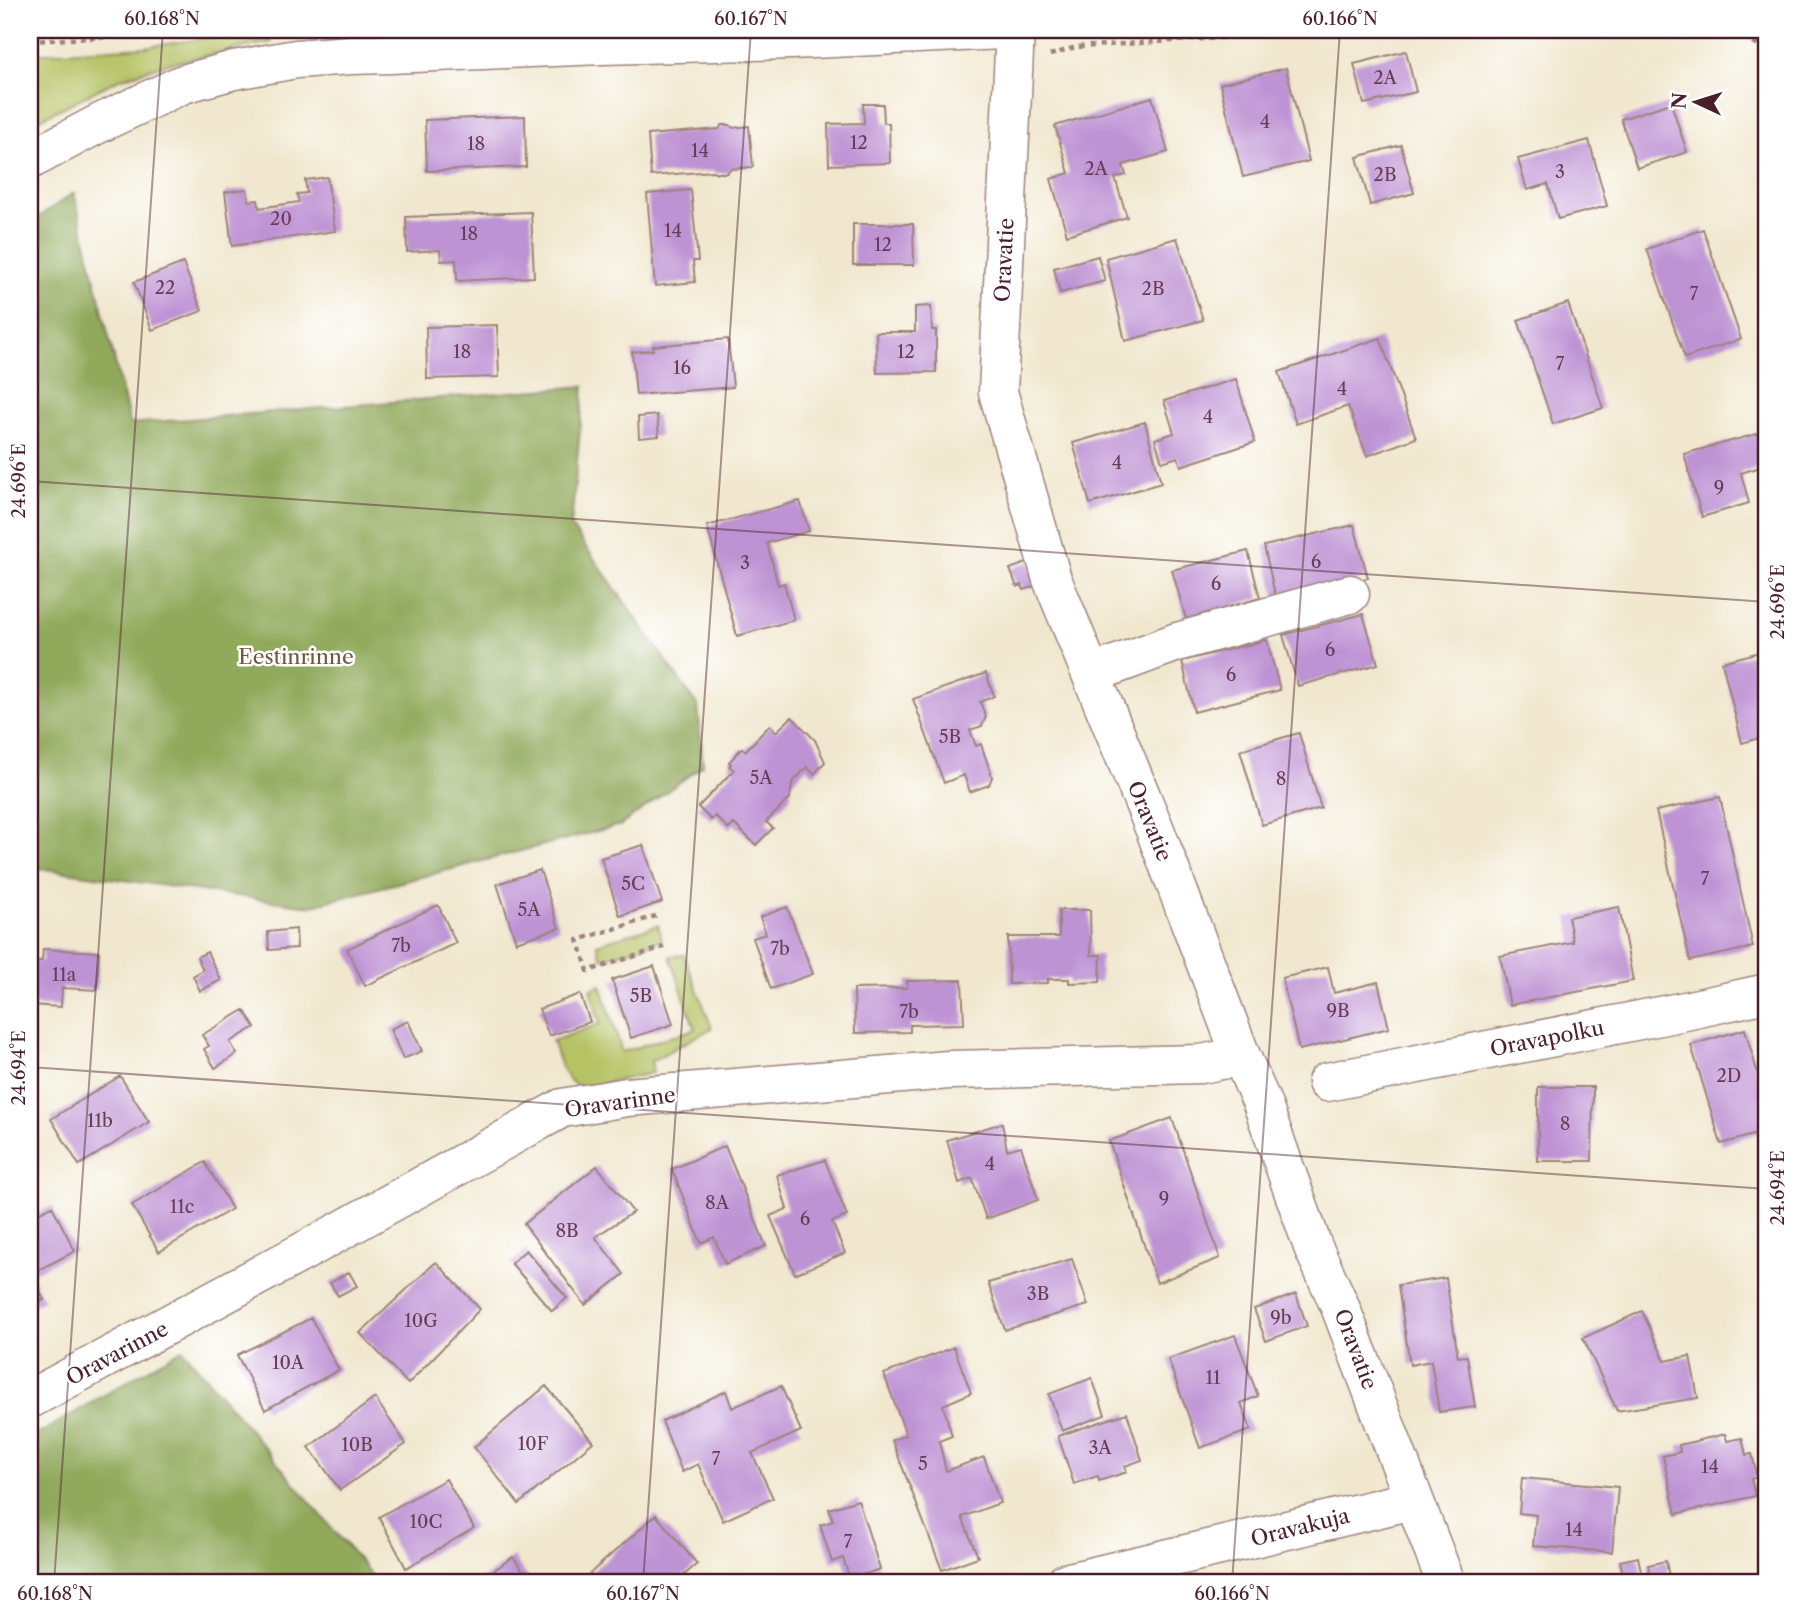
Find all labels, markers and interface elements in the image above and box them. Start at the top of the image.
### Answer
text: 60.168°N [124,8,200,30]
text: 60.167°N [714,8,788,30]
text: 60.166°N [1302,8,1378,30]
north arrow [1660,66,1730,136]
house number: 2A [1373,67,1397,89]
text: N [1667,92,1692,110]
house number: 4 [1260,111,1270,133]
house number: 12 [850,132,868,154]
house number: 18 [467,133,485,155]
house number: 14 [691,140,709,162]
house number: 2A [1084,158,1108,180]
house number: 3 [1555,161,1565,183]
house number: 2B [1374,164,1396,186]
house number: 20 [270,208,292,230]
street label: Oravatie [989,217,1019,303]
house number: 14 [664,220,682,242]
house number: 18 [460,223,478,245]
house number: 12 [874,234,892,256]
house number: 22 [155,277,175,299]
house number: 2B [1142,278,1164,300]
house number: 7 [1690,283,1699,305]
house number: 18 [453,341,471,363]
house number: 12 [897,341,915,363]
house number: 7 [1556,353,1565,375]
house number: 16 [673,357,691,379]
house number: 4 [1337,378,1347,400]
house number: 4 [1203,406,1213,428]
text: 24.696°E [8,443,30,519]
house number: 4 [1112,452,1122,474]
house number: 9 [1714,477,1724,499]
house number: 6 [1311,551,1321,573]
house number: 3 [740,552,750,574]
text: 24.696°E [1767,564,1789,640]
house number: 6 [1211,573,1221,595]
house number: 6 [1325,639,1335,661]
park label: Eestinrinne [238,644,354,669]
house number: 6 [1226,664,1236,686]
house number: 5B [939,726,961,748]
house number: 5A [749,767,773,789]
house number: 8 [1276,768,1286,790]
street label: Oravatie [1123,777,1177,865]
house number: 7 [1701,868,1710,890]
house number: 5C [621,873,645,895]
house number: 5A [517,899,541,921]
house number: 7b [391,935,411,957]
house number: 7b [770,938,790,960]
house number: 11a [52,964,77,986]
house number: 5B [630,985,652,1007]
house number: 9B [1326,1000,1350,1022]
house number: 7b [899,1001,919,1023]
street label: Oravapolku [1488,1015,1606,1061]
text: 24.694°E [8,1030,30,1106]
house number: 2D [1717,1065,1741,1087]
street label: Oravarinne [563,1082,677,1122]
house number: 11b [87,1110,113,1132]
house number: 8 [1560,1113,1570,1135]
text: 24.694°E [1767,1150,1789,1226]
house number: 4 [985,1153,995,1175]
house number: 9 [1159,1188,1169,1210]
house number: 8A [705,1192,730,1214]
house number: 11c [170,1196,194,1218]
house number: 6 [800,1208,810,1230]
house number: 8B [555,1220,579,1242]
house number: 3B [1027,1283,1049,1305]
street label: Oravatie [1329,1305,1383,1393]
house number: 9b [1270,1307,1292,1329]
house number: 10G [404,1310,438,1332]
street label: Oravarinne [62,1316,172,1390]
house number: 10A [272,1352,305,1374]
house number: 11 [1205,1367,1221,1389]
house number: 10F [518,1433,549,1455]
house number: 10B [341,1434,373,1456]
house number: 3A [1088,1437,1112,1459]
house number: 7 [712,1448,721,1470]
house number: 5 [918,1453,928,1475]
house number: 14 [1701,1456,1719,1478]
street label: Oravakuja [1248,1502,1353,1551]
house number: 10C [410,1511,442,1533]
house number: 14 [1565,1519,1583,1541]
house number: 7 [844,1531,853,1553]
text: 60.168°N [17,1583,93,1605]
text: 60.167°N [606,1583,680,1605]
text: 60.166°N [1194,1583,1270,1605]

